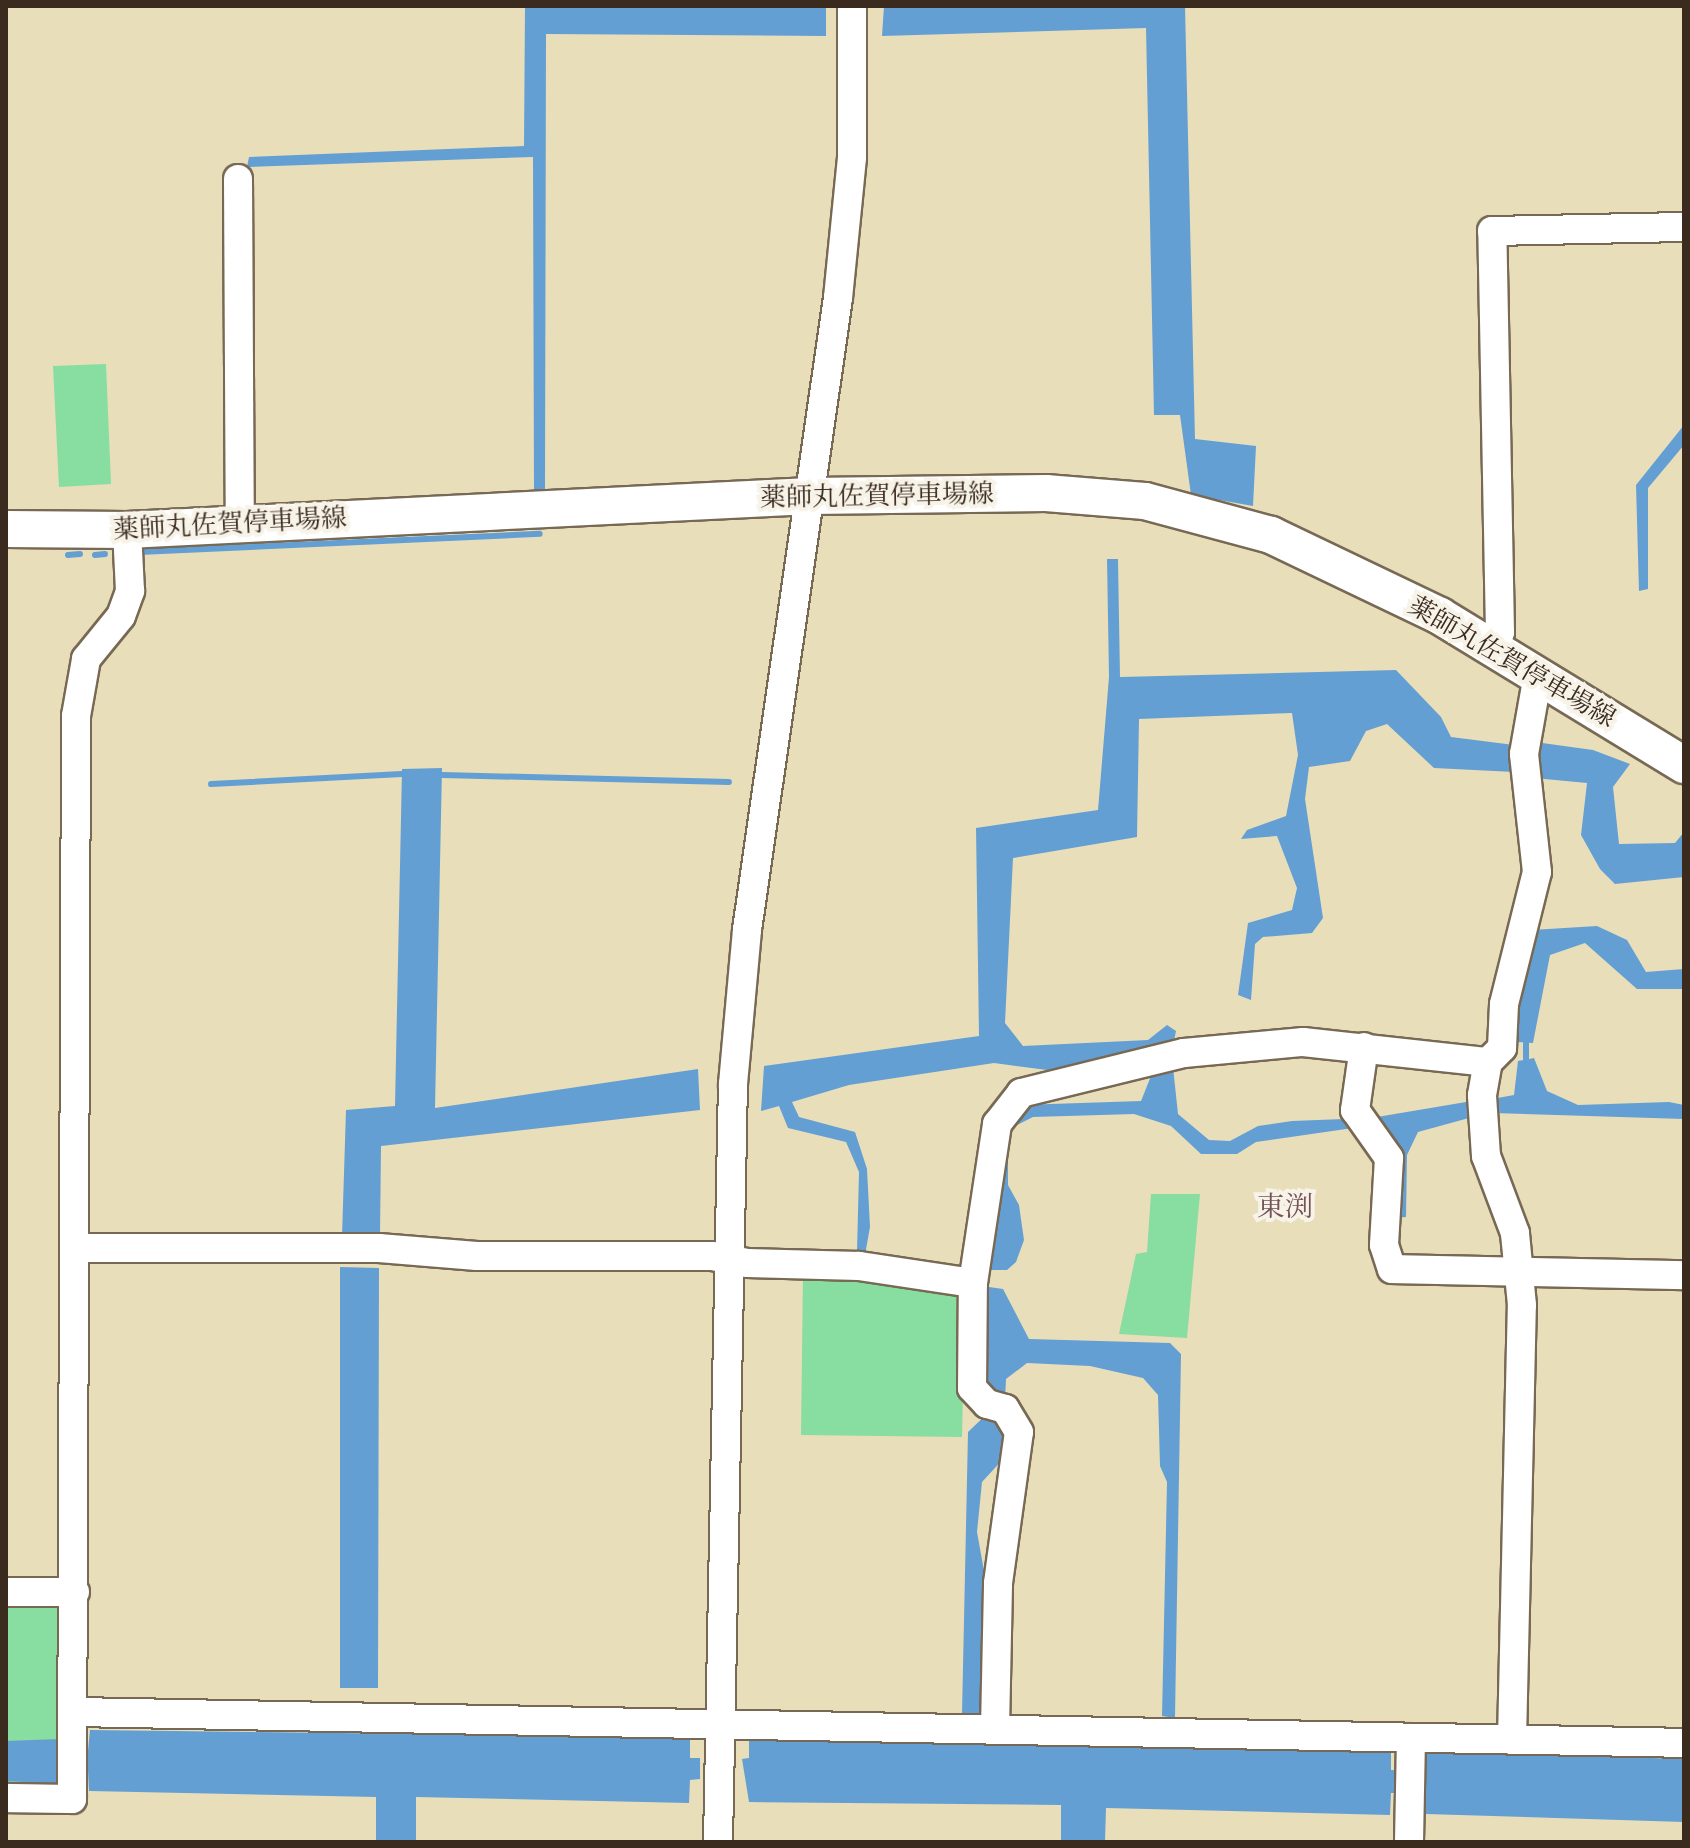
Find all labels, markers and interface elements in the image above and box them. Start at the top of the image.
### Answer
street label: 薬師丸佐賀停車場線 [760,478,994,514]
street label: 薬師丸佐賀停車場線 [112,502,348,546]
street label: 薬師丸佐賀停車場線 [1403,590,1621,734]
district label: 東渕 [1257,1189,1313,1223]

